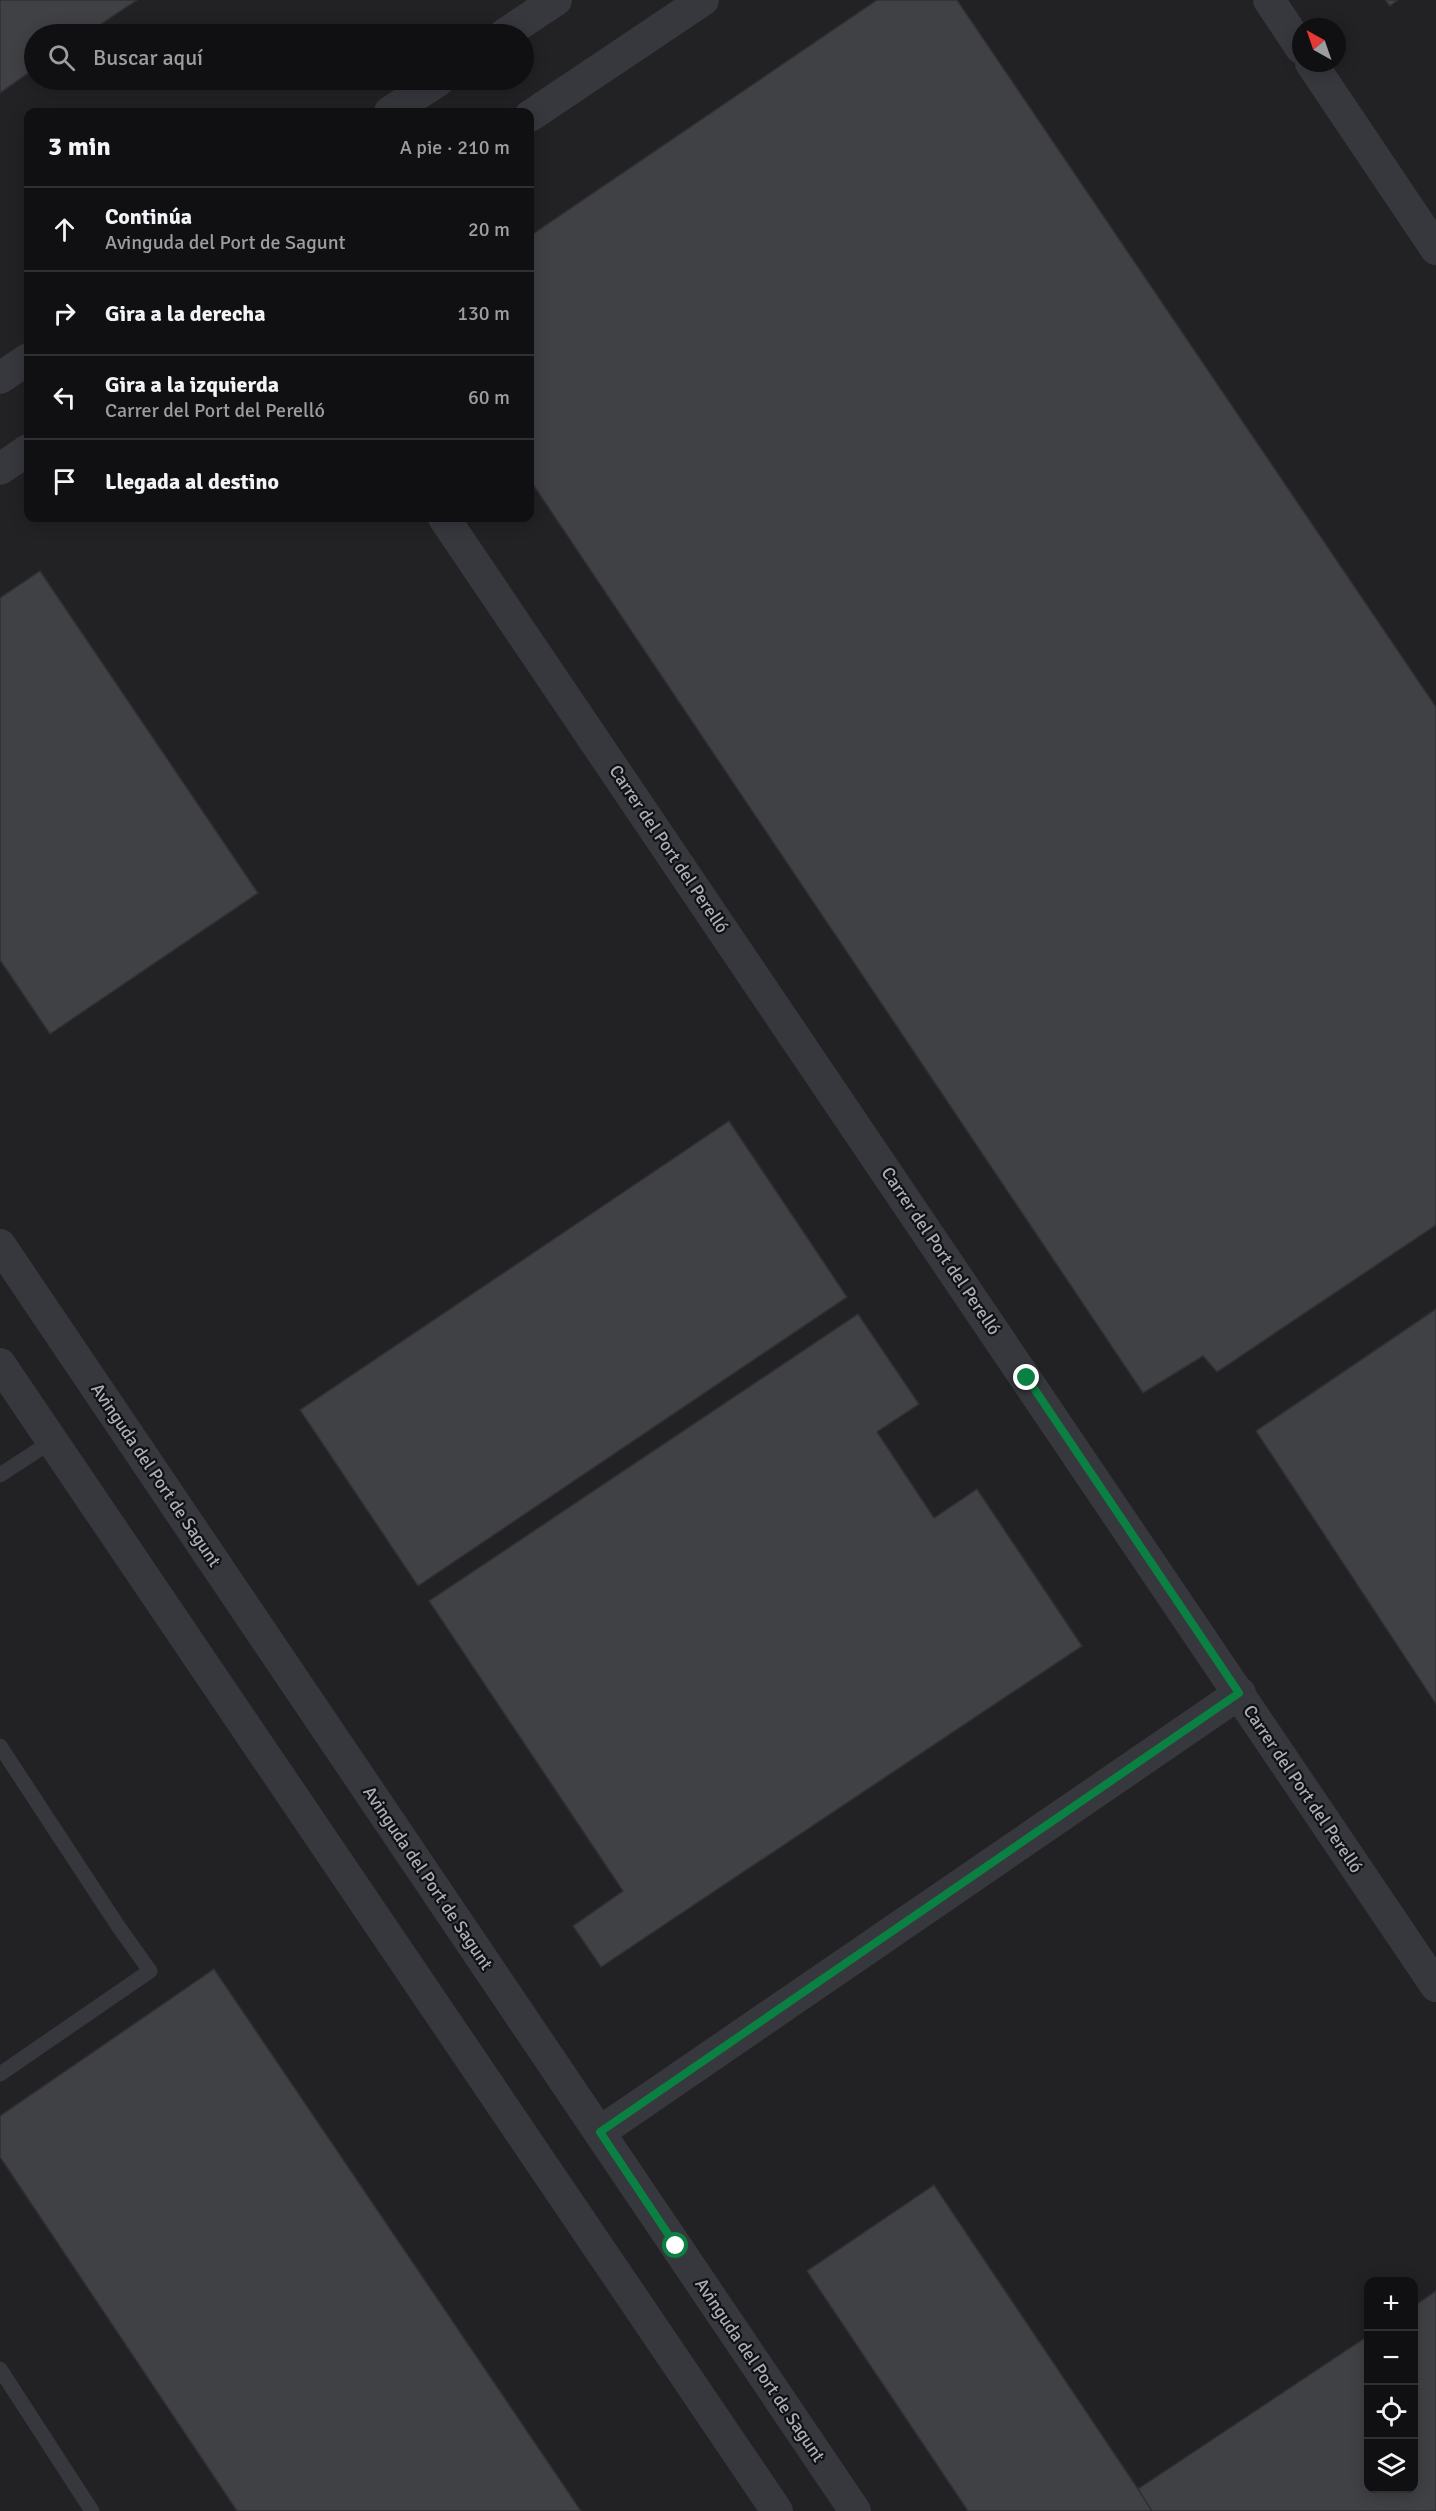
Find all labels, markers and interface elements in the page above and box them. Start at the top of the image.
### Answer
north arrow [1292,18,1346,72]
search box [24,24,534,90]
icon: search [45,41,78,74]
text: Buscar aquí [93,44,203,71]
text: 3 min [48,131,111,163]
text: A pie · 210 m [400,135,510,160]
text: Continúa [105,203,192,230]
icon: ahead [48,213,81,246]
text: 20 m [468,217,510,242]
text: Avinguda del Port de Sagunt [105,230,346,255]
icon: right [48,297,81,330]
text: Gira a la derecha [105,300,266,327]
text: 130 m [457,301,510,326]
text: Gira a la izquierda [105,371,279,398]
icon: left [48,381,81,414]
text: 60 m [468,385,510,410]
text: Carrer del Port del Perelló [105,398,325,423]
icon: arrive [48,465,81,498]
text: Llegada al destino [105,468,279,495]
street label: Carrer del Port del Perelló [605,761,733,937]
street label: Carrer del Port del Perelló [877,1163,1005,1339]
route end [1013,1364,1039,1390]
street label: Avinguda del Port de Sagunt [86,1379,226,1571]
street label: Carrer del Port del Perelló [1239,1701,1367,1877]
street label: Avinguda del Port de Sagunt [358,1782,498,1974]
route start [662,2232,688,2258]
street label: Avinguda del Port de Sagunt [690,2274,830,2466]
map controls [1364,2277,1418,2493]
button: + [1364,2277,1418,2331]
button: − [1364,2331,1418,2385]
button: locate [1364,2385,1418,2439]
button: layers [1364,2439,1418,2493]

